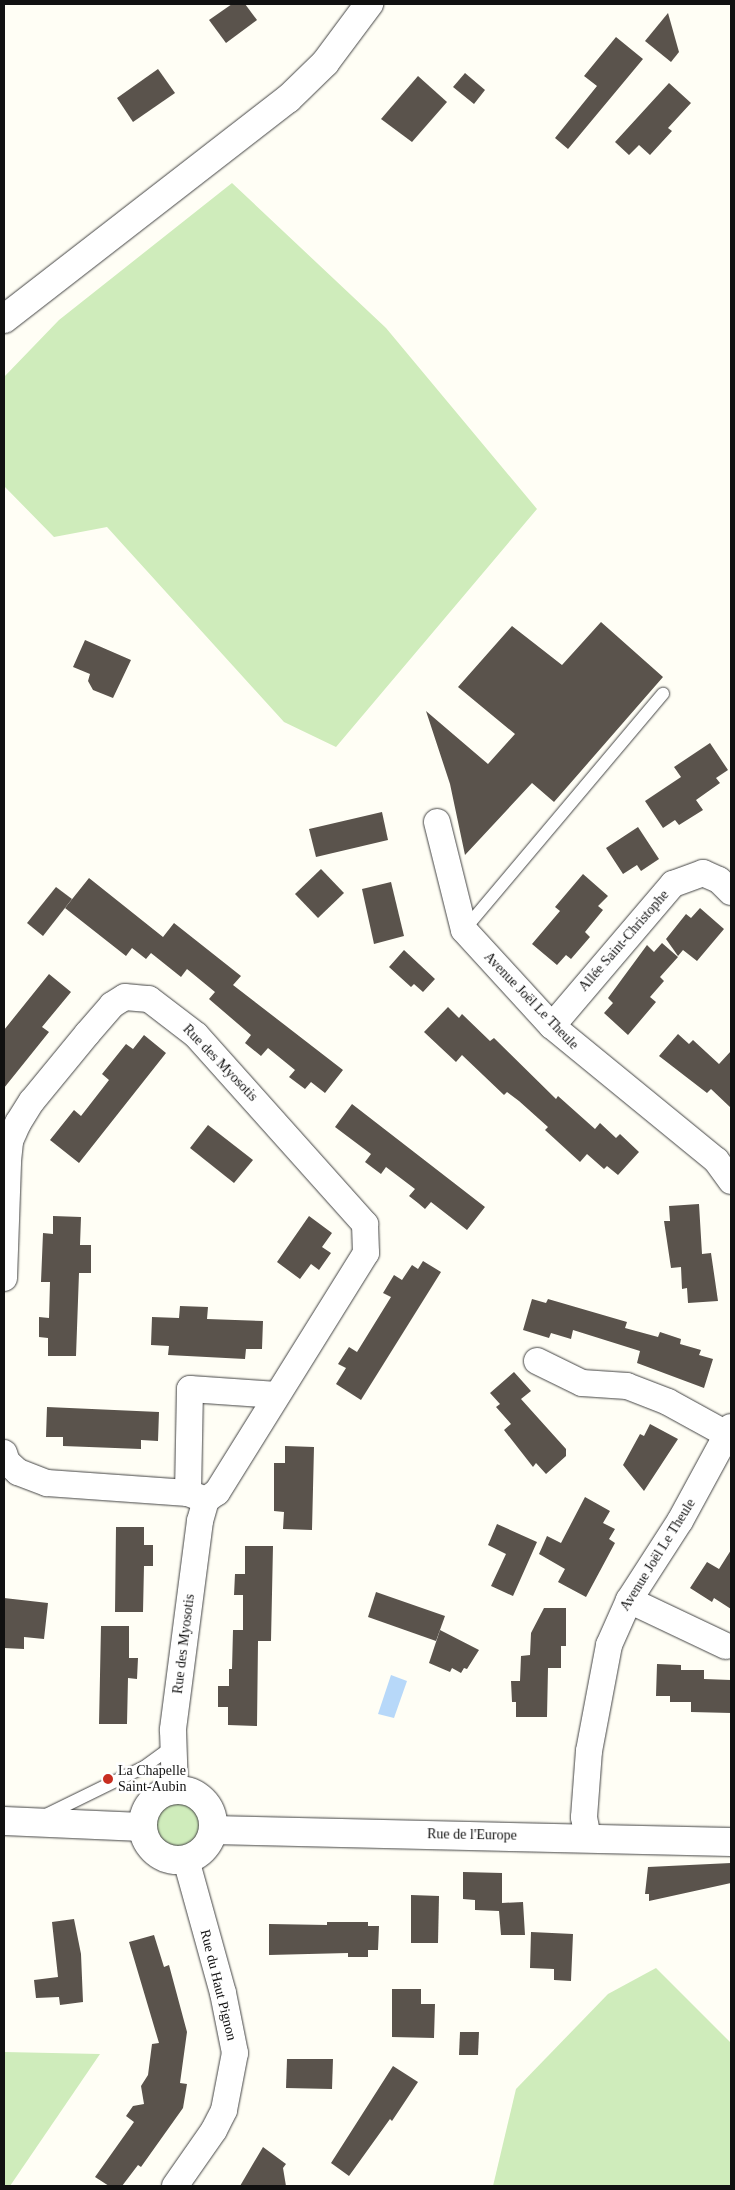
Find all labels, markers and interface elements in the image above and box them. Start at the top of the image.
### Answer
street label: Allée Saint-Christophe [575,887,673,995]
street label: Avenue Joël Le Theule [480,949,582,1053]
street label: Rue des Myosotis [179,1021,261,1105]
street label: Avenue Joël Le Theule [617,1496,699,1614]
street label: Rue des Myosotis [170,1593,198,1695]
place label: La Chapelle Saint-Aubin [118,1763,186,1795]
marker: La Chapelle Saint-Aubin [102,1773,114,1785]
street label: Rue de l'Europe [427,1826,517,1844]
street label: Rue du Haut Pignon [196,1928,240,2042]

